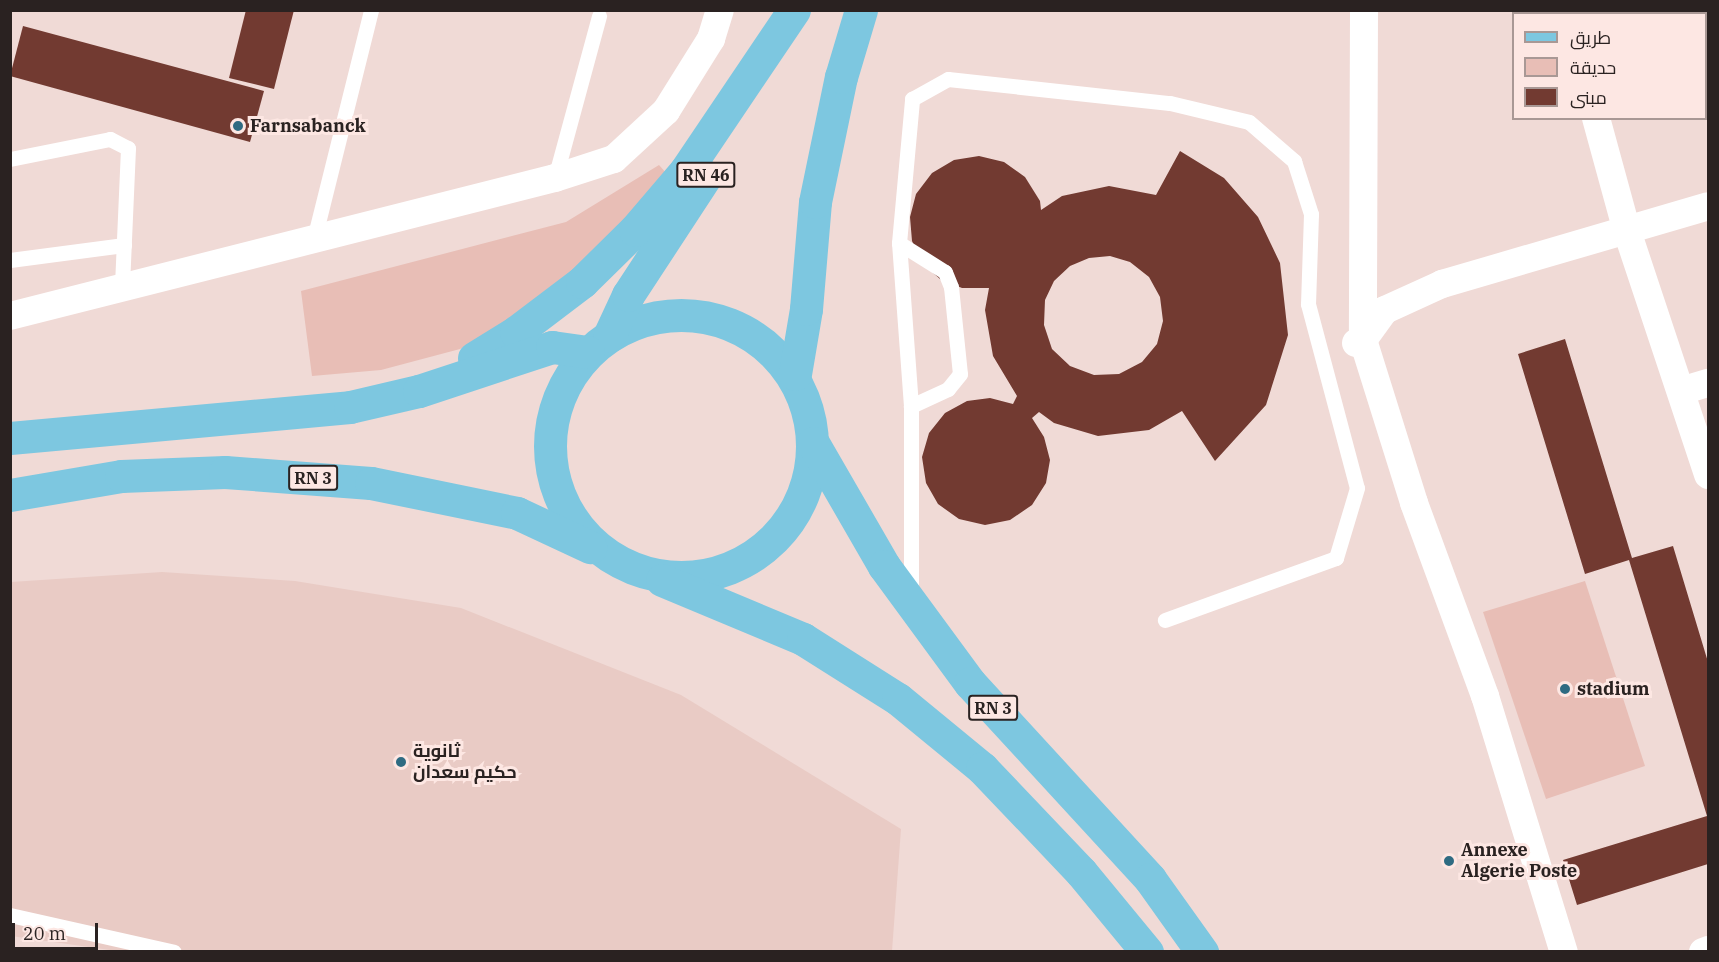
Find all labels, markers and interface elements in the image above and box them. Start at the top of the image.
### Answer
legend [1512,12,1707,120]
text: طريق [1570,26,1611,49]
text: حديقة [1570,56,1616,79]
text: مبنى [1570,86,1607,109]
place label: Farnsabanck [250,115,366,137]
marker: Farnsabanck [231,119,245,133]
road number: RN 46 [676,162,736,188]
road number: RN 3 [288,465,338,491]
place label: stadium [1577,678,1650,700]
marker: stadium [1558,682,1572,696]
road number: RN 3 [968,695,1018,721]
place label: ثانوية حكيم سعدان [413,741,517,783]
marker: ثانوية حكيم سعدان [394,755,408,769]
place label: Annexe Algerie Poste [1461,840,1577,882]
marker: Annexe Algerie Poste [1442,854,1456,868]
scale bar [15,911,100,949]
text: 20 m [23,922,66,945]

